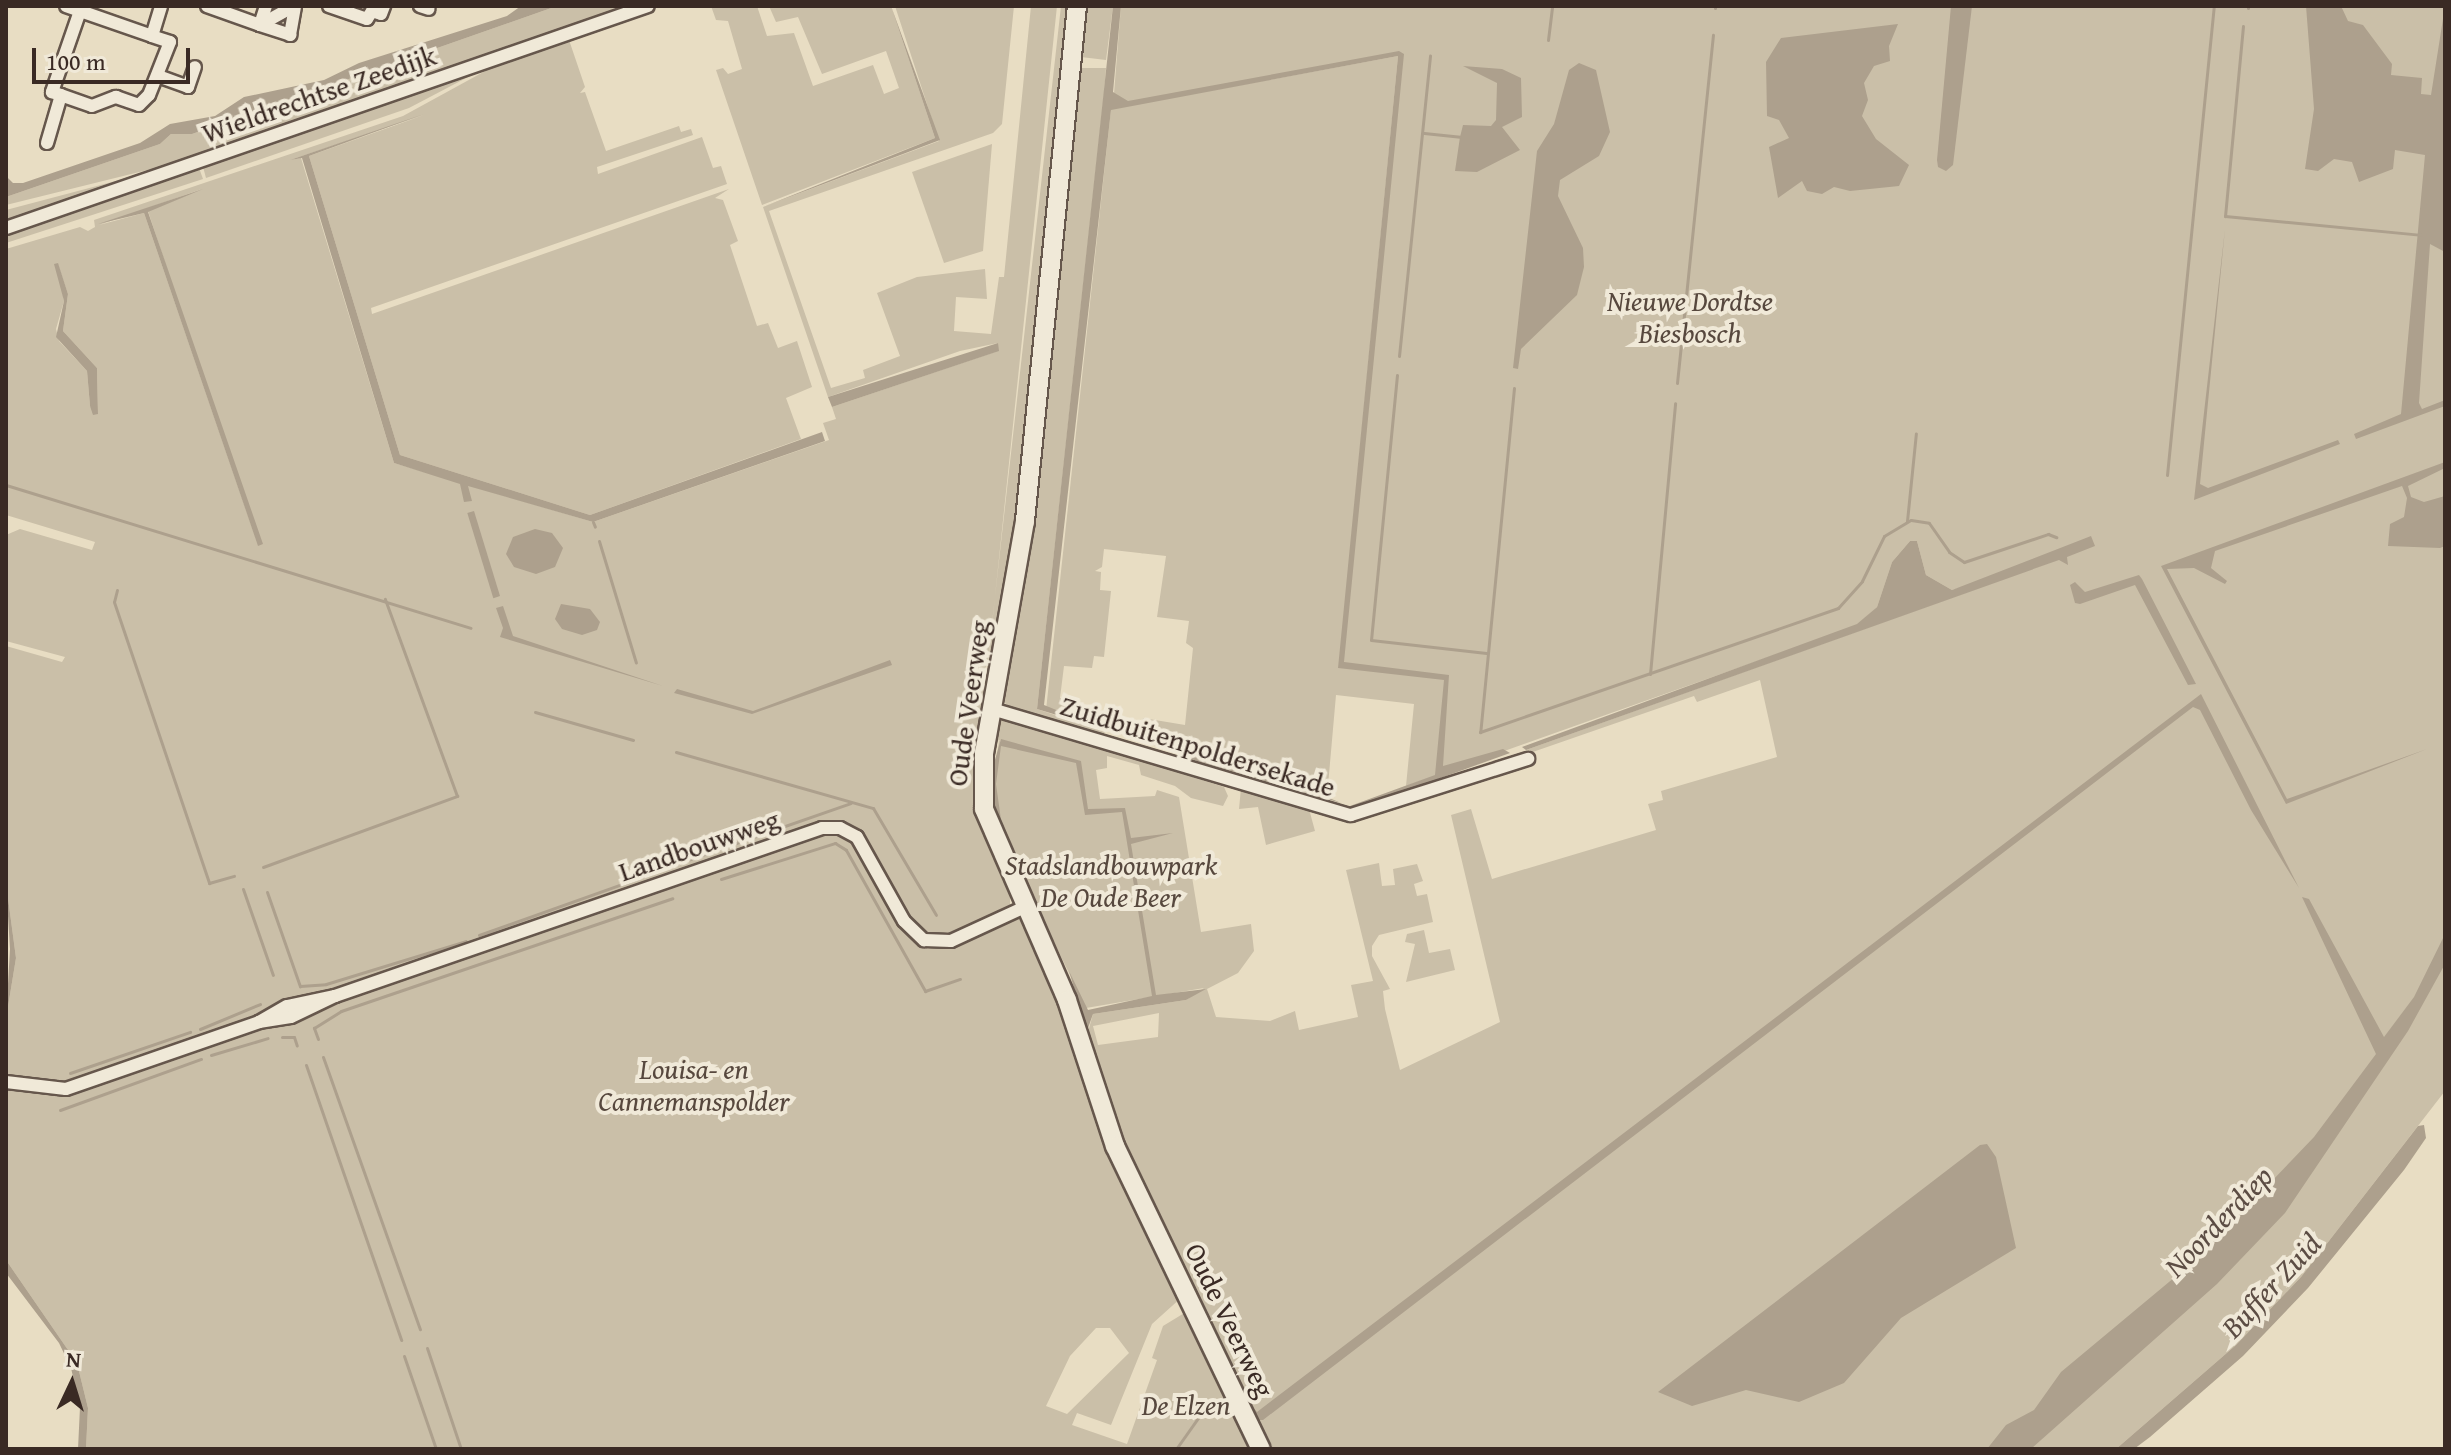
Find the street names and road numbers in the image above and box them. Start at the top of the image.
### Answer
street label: Wieldrechtse Zeedijk [197,38,441,150]
street label: Oude Veerweg [940,618,996,788]
street label: Zuidbuitenpoldersekade [1056,688,1340,804]
street label: Landbouwweg [614,802,784,888]
street label: Oude Veerweg [1178,1237,1282,1403]

